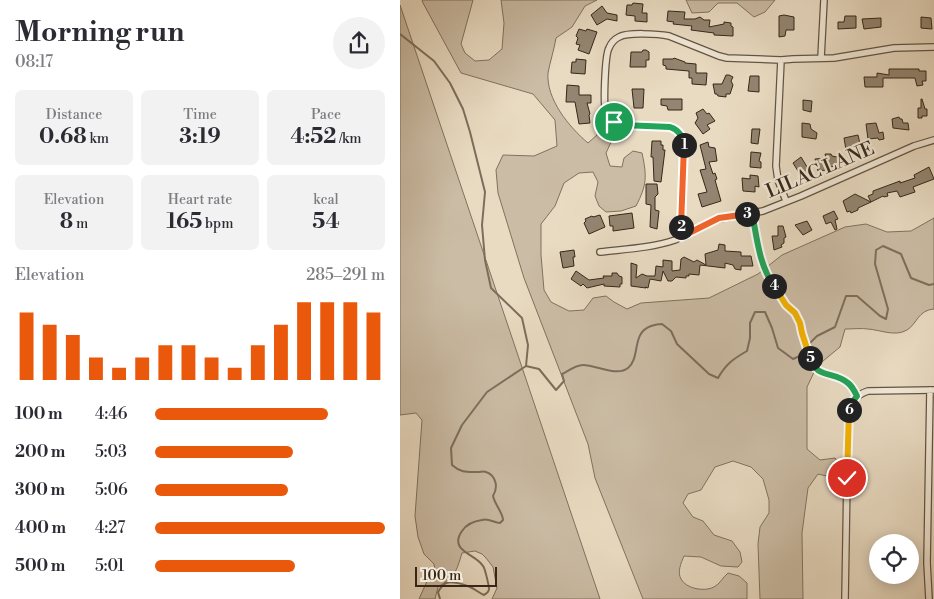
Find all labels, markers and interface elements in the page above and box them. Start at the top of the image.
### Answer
text: Morning run [15,15,184,50]
button: share [333,17,385,69]
text: 08:17 [15,52,53,72]
pin [593,101,635,143]
text: Distance [46,106,102,124]
text: Time [183,106,217,124]
text: Pace [311,106,341,124]
icon: arrive [600,108,628,136]
text: 0.68 [39,124,87,150]
text: 3:19 [179,124,221,150]
text: 4:52 [290,124,336,150]
text: km [87,130,109,148]
text: /km [336,130,362,148]
pin: 1 [672,132,696,158]
text: 1 [681,136,688,154]
street label: LILAC LANE [762,136,878,204]
text: Elevation [44,191,104,209]
text: Heart rate [168,191,232,209]
text: kcal [313,191,339,209]
pin: 3 [734,202,760,226]
text: 3 [743,205,752,223]
text: 8 [60,209,73,235]
text: 165 [167,209,202,235]
text: 54 [312,209,340,235]
pin: 2 [668,214,694,240]
text: m [73,215,88,233]
text: bpm [202,215,233,233]
text: 2 [677,218,686,236]
text: Elevation [15,265,84,285]
text: 285–291 m [306,265,385,285]
pin: 4 [762,274,786,298]
text: 4 [770,277,779,295]
pin: 5 [798,346,822,370]
text: 5 [806,349,815,367]
pin: 6 [836,398,862,422]
text: 6 [845,401,854,419]
text: 100 m [15,404,63,424]
text: 4:46 [95,404,127,424]
text: 200 m [15,442,65,462]
text: 5:03 [95,442,127,462]
pin [826,457,868,499]
icon: check [833,464,861,492]
text: 300 m [15,480,65,500]
text: 5:06 [95,480,128,500]
text: 400 m [15,518,66,538]
text: 4:27 [95,518,125,538]
map controls [869,534,919,584]
button: locate [869,534,919,584]
text: 500 m [15,556,65,576]
text: 5:01 [95,556,124,576]
scale bar [415,564,498,587]
text: 100 m [422,567,461,585]

